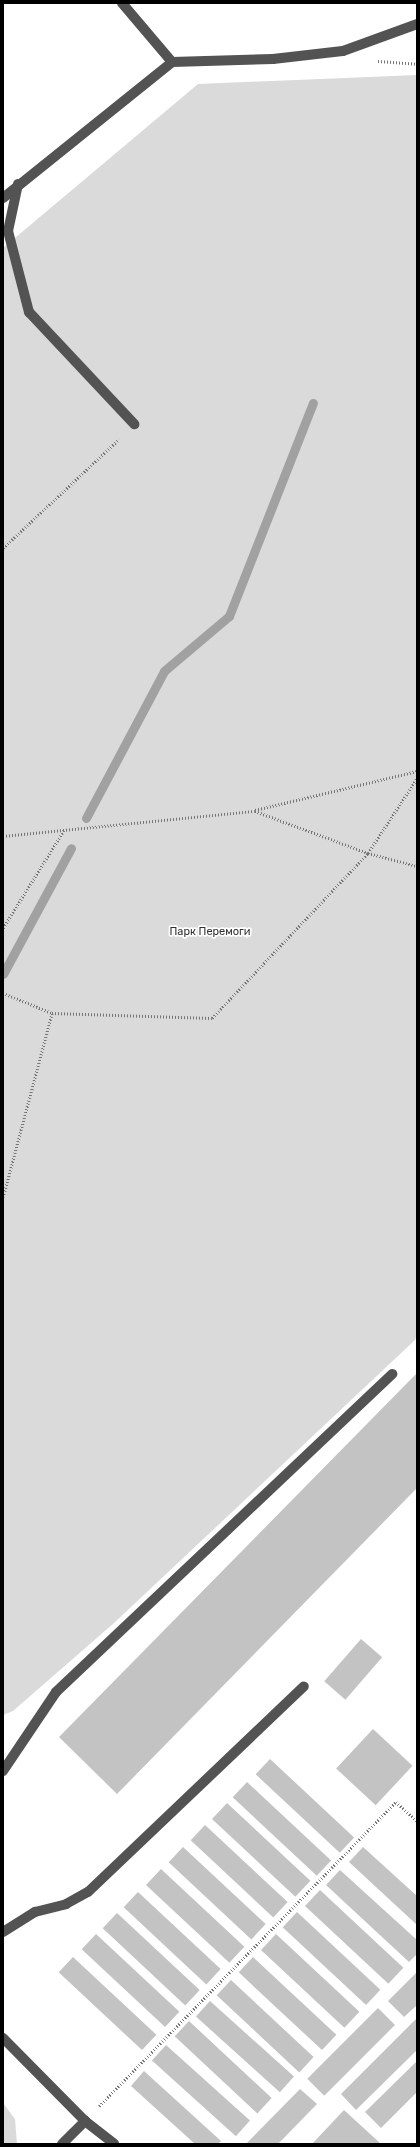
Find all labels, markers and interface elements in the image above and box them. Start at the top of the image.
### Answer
park label: Парк Перемоги [169,925,251,939]

